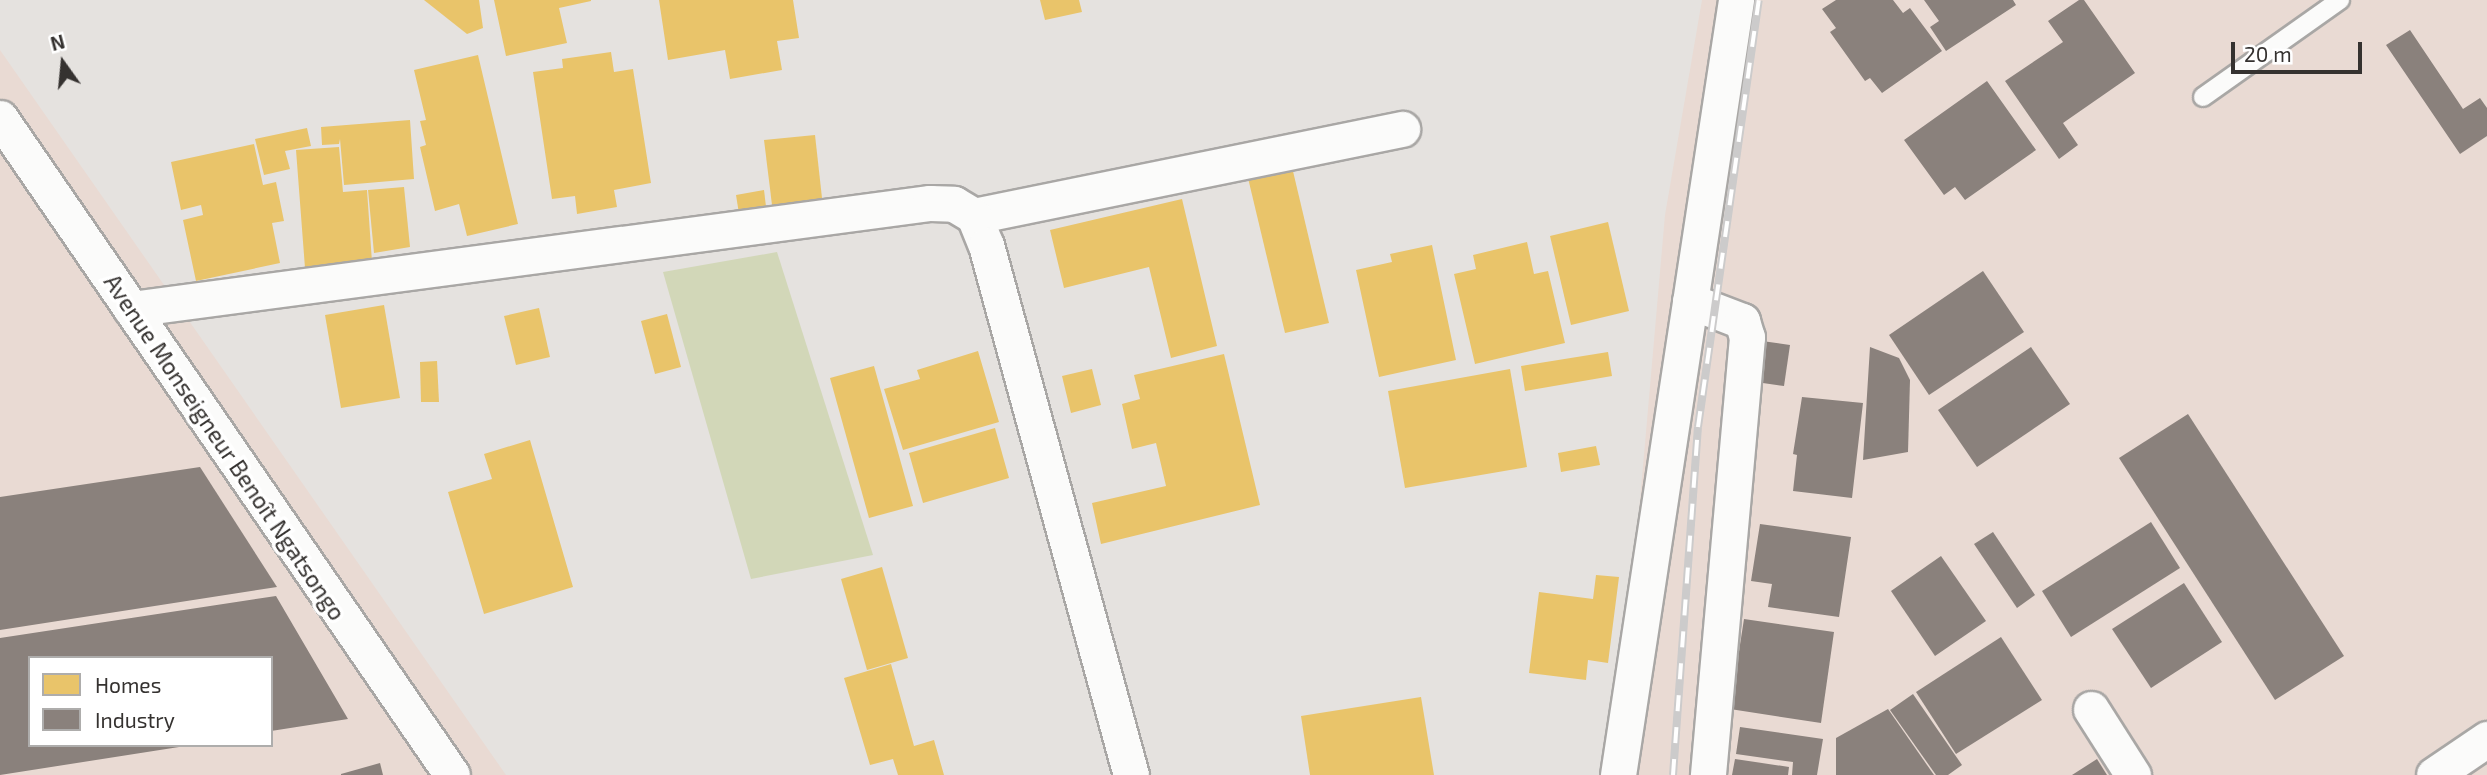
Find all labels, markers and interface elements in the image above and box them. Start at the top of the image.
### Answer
north arrow [28,28,98,98]
scale bar [2235,28,2366,72]
text: N [48,29,67,55]
text: 20 m [2244,41,2292,66]
street label: Avenue Monseigneur Benoît Ngatsongo [99,269,351,625]
legend [28,656,273,747]
text: Homes [95,672,161,697]
text: Industry [95,707,175,732]

